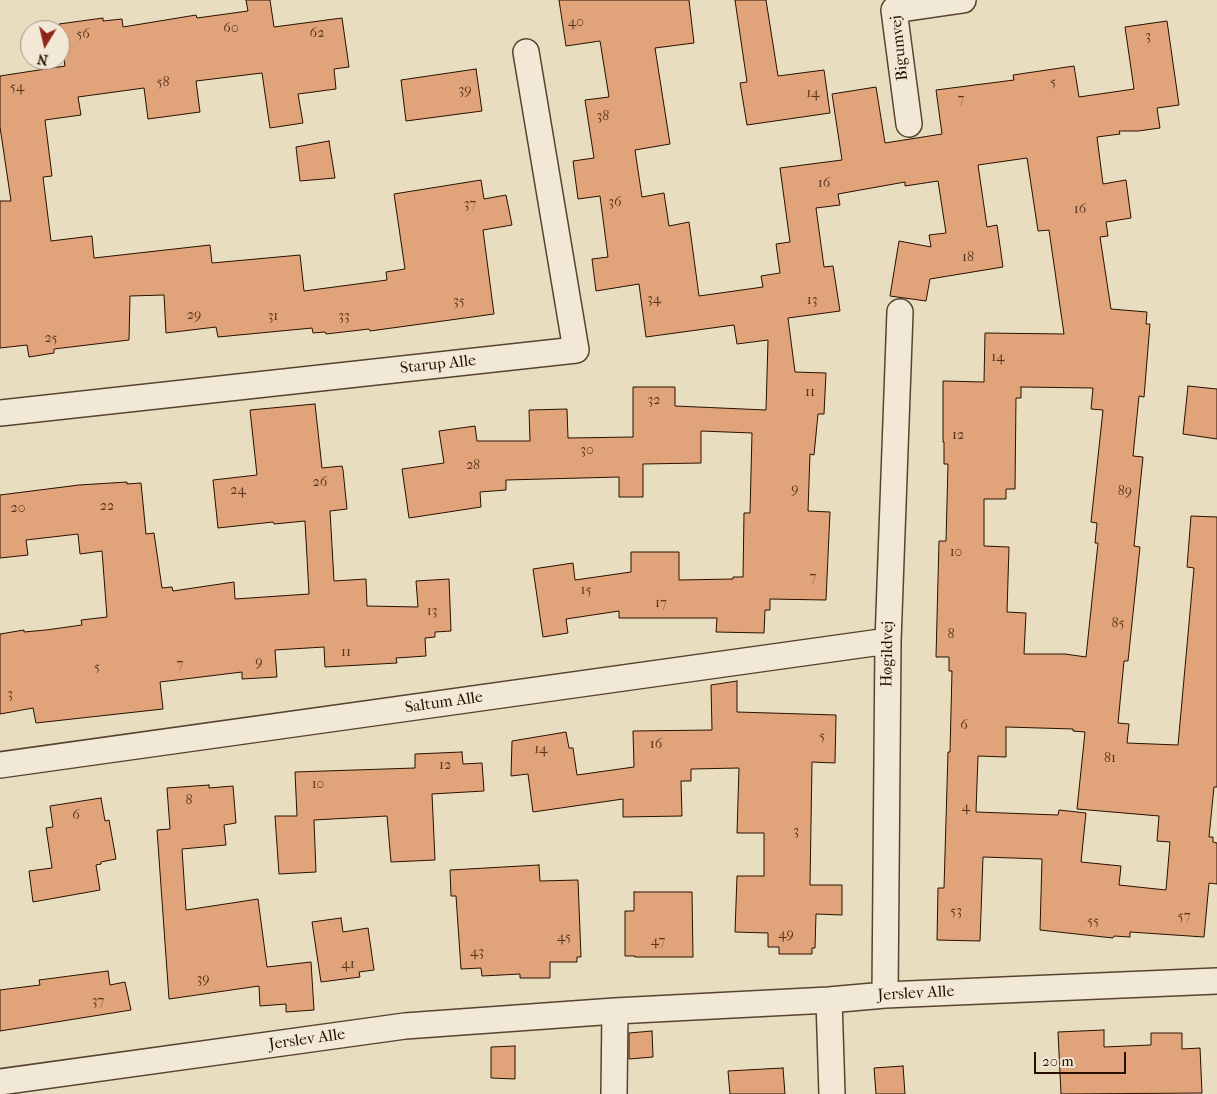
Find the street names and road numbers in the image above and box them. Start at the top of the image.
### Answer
street label: Bigumvej [887,14,913,82]
street label: Starup Alle [399,351,477,379]
street label: Høgildvej [878,621,898,687]
street label: Saltum Alle [404,688,484,718]
street label: Jerslev Alle [877,982,955,1006]
street label: Jerslev Alle [268,1025,346,1055]

